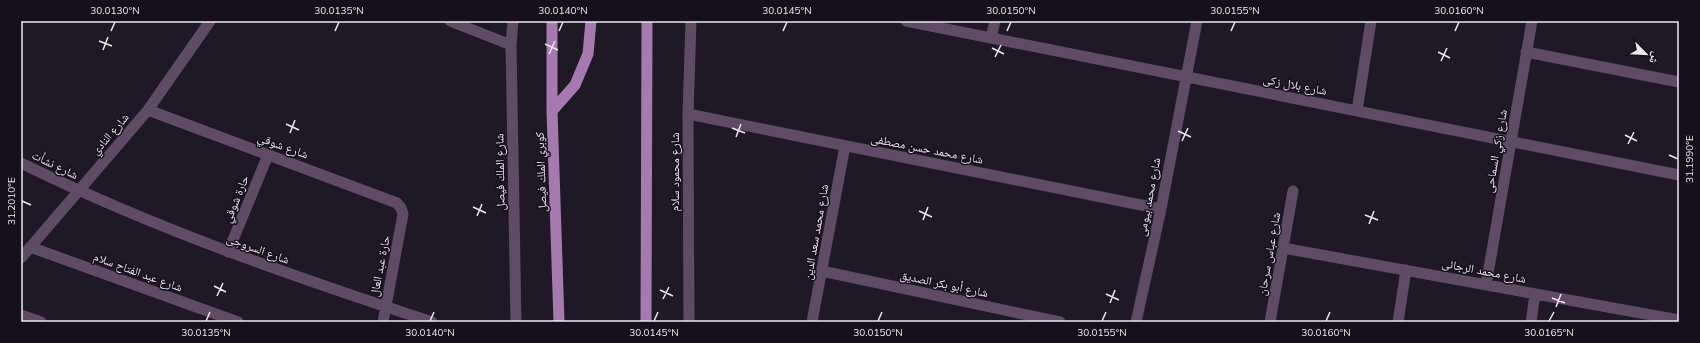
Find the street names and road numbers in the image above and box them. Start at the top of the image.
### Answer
street label: شارع بلال زكى [1262,71,1328,99]
street label: شارع زكي السماحى [1481,108,1513,194]
street label: شارع النادي [87,110,134,160]
street label: شارع شوقي [255,129,311,164]
street label: شارع محمد حسن مصطفى [869,130,985,168]
street label: كوبري الملك فيصل [532,131,552,212]
street label: شارع محمود سلام [667,132,683,212]
street label: شارع الملك فيصل [491,133,509,211]
street label: شارع نشأت [29,147,81,183]
street label: شارع محمد بيومى [1134,156,1165,238]
street label: حارة شوقي [219,172,255,226]
street label: شارع محمد سعد الدين [800,183,832,281]
street label: شارع عباس سرحان [1254,211,1284,297]
street label: شارع السروجى [224,230,292,268]
street label: حارة عبد العال [366,234,393,298]
street label: شارع عبد الفتاح سلام [91,248,185,296]
street label: شارع محمد الرجائى [1440,255,1528,287]
street label: شارع أبو بكر الصديق [898,267,990,301]

